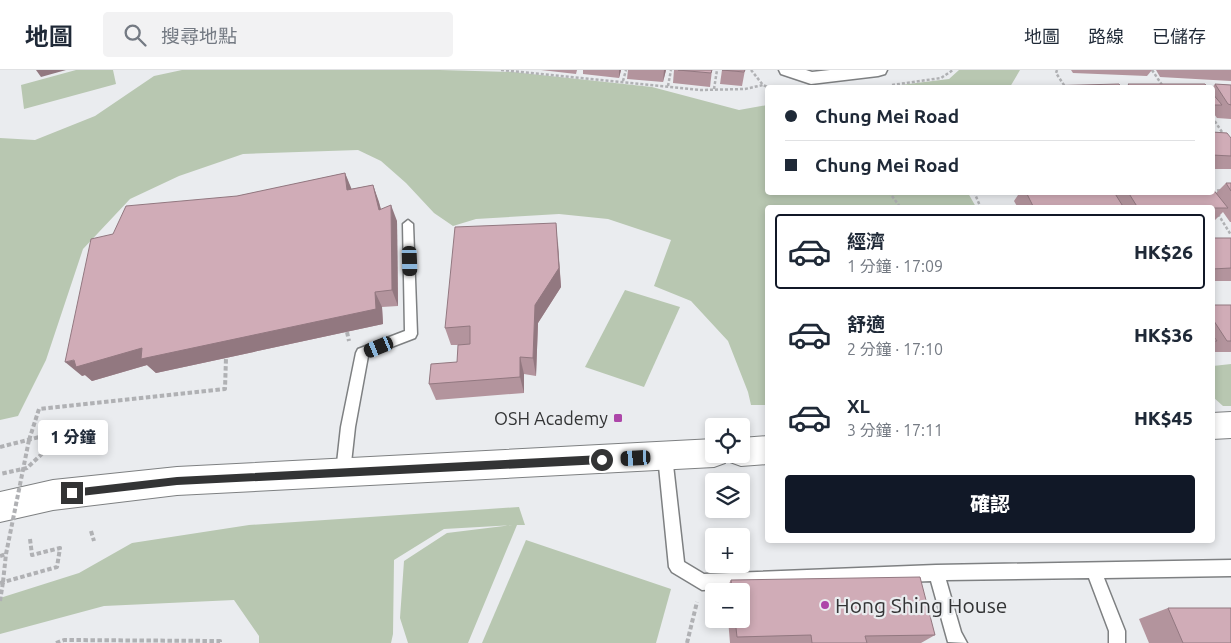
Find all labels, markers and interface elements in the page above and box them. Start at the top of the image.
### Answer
search box [103,12,453,57]
icon: search [121,21,149,49]
text: 地圖 [25,23,73,50]
text: 搜尋地點 [161,25,237,47]
text: 地圖 [1024,26,1060,46]
text: 路線 [1088,26,1124,46]
text: 已儲存 [1152,26,1206,46]
text: Chung Mei Road [815,105,959,127]
text: Chung Mei Road [815,154,959,176]
icon: car [787,229,832,274]
text: 經濟 [847,230,885,252]
text: HK$26 [1134,241,1193,263]
car [401,246,418,276]
text: 1 分鐘 · 17:09 [847,257,943,275]
icon: car [787,312,832,357]
text: 舒適 [847,313,885,335]
text: HK$36 [1134,324,1193,346]
car [362,334,395,360]
text: 2 分鐘 · 17:10 [847,340,943,358]
icon: car [787,395,832,440]
text: XL [847,395,870,417]
text: HK$45 [1134,407,1193,429]
place label: OSH Academy [494,408,608,428]
marker: OSH Academy [612,412,624,424]
map controls [705,418,750,628]
button: locate [705,418,750,463]
callout: 1 分鐘 [37,420,107,456]
text: 3 分鐘 · 17:11 [847,421,943,439]
text: 1 分鐘 [51,428,95,446]
route start [591,449,613,471]
car [620,450,651,466]
button: layers [705,473,750,518]
button: 確認 [785,475,1195,533]
route end [61,482,83,504]
button: + [705,528,750,573]
button: − [705,583,750,628]
place label: Hong Shing House [835,593,1007,617]
marker: Hong Shing House [819,599,831,611]

